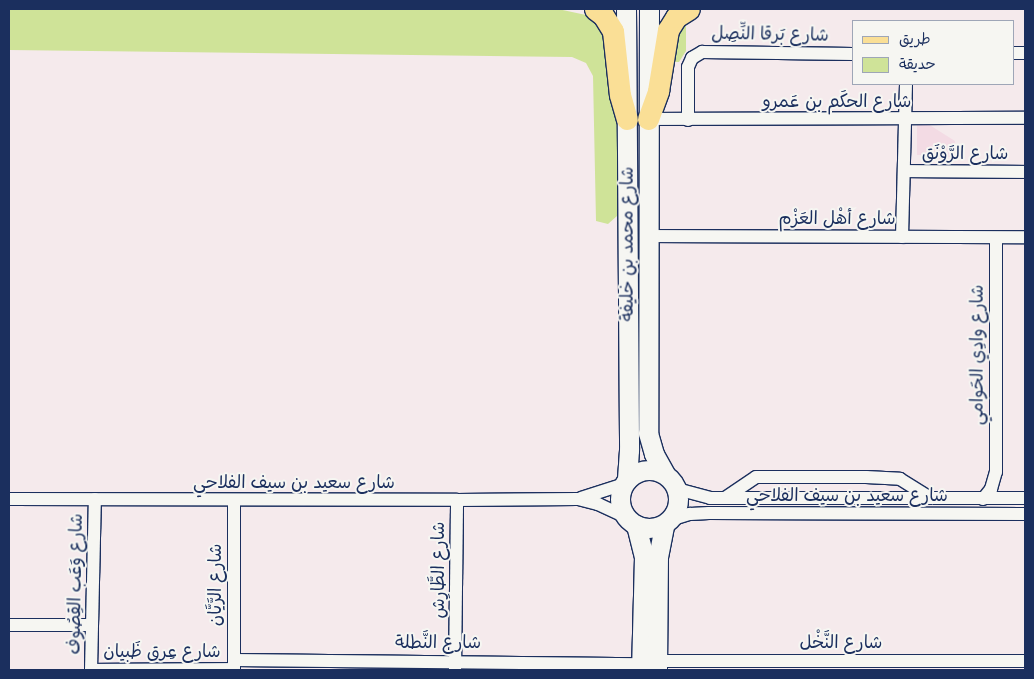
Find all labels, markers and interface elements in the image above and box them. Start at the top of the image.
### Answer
legend [852,20,1014,85]
street label: شارع بَرقا النِّصِل [711,23,829,47]
text: طريق [899,30,931,50]
text: حديقة [899,55,936,75]
street label: شارع الحكَم بن عَمرو [763,91,911,113]
street label: شارع الرَّوْنَق [922,143,1008,165]
street label: شارع محمد بن خليفة [617,166,639,322]
street label: شارع أهْل العَزْم [778,208,896,230]
street label: شارع وادِي الحَوامي [967,285,989,425]
street label: شارع سعيد بن سيف الفلاحي [193,472,395,494]
street label: شارع سعيد بن سيف الفلاحي [746,485,948,507]
street label: شارع وَعَب القِصُوف [64,513,88,655]
street label: شارع الطَّارِش [428,522,450,618]
street label: شارع الرَّيَّان [205,544,227,626]
street label: شارع النَّطلة [395,632,481,654]
street label: شارع النَّخْل [799,632,883,654]
street label: شارع عِرق ظَبيان [103,641,221,663]

